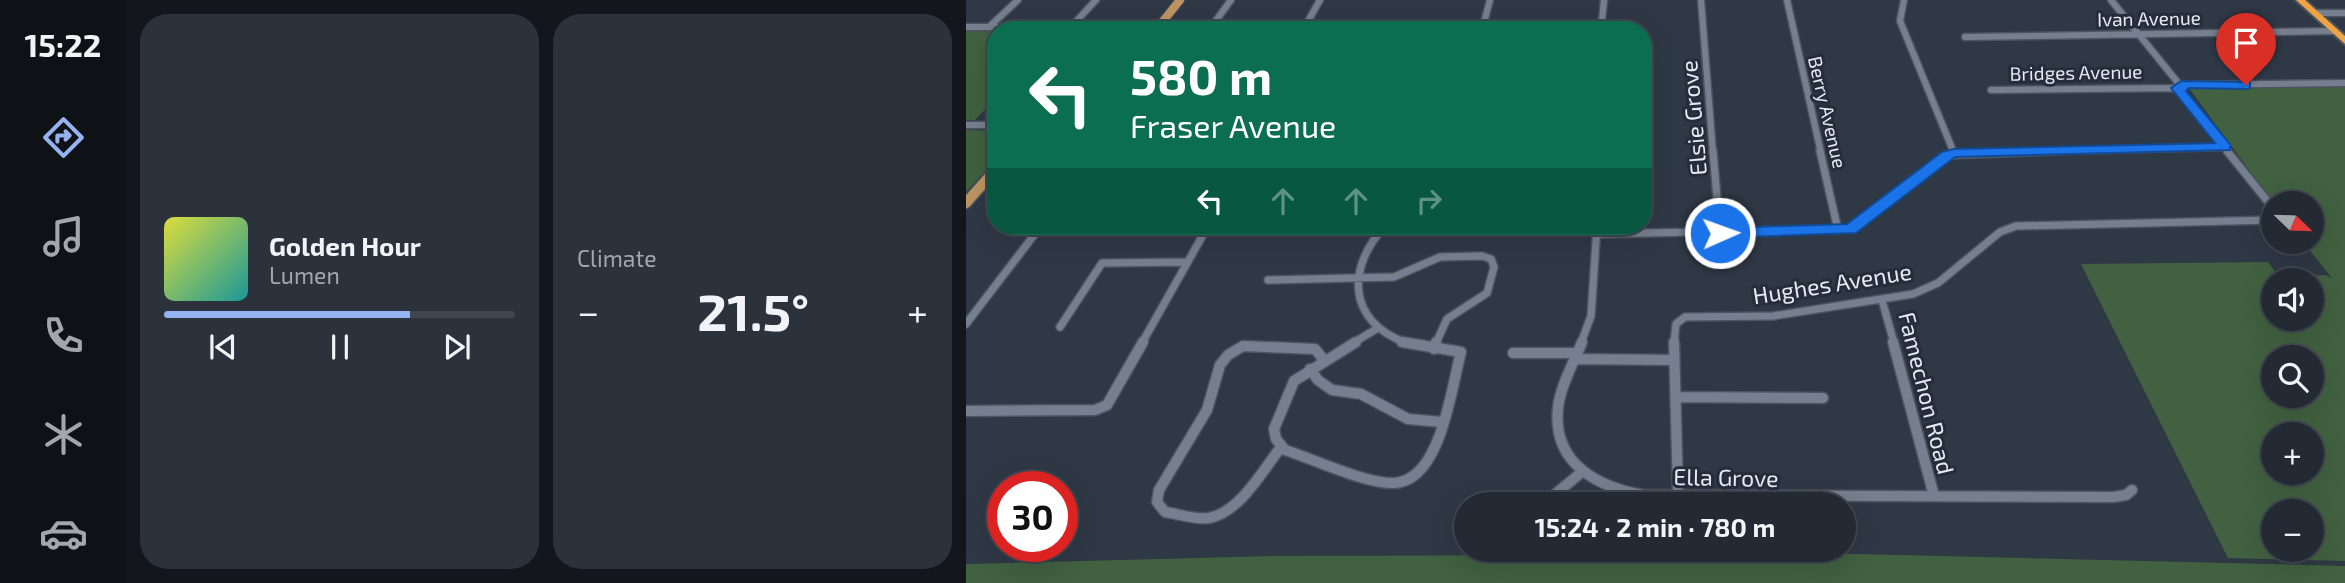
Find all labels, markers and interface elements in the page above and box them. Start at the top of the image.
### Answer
street label: Ivan Avenue [2097,6,2201,30]
pin [2216,13,2276,85]
icon: arrive [2227,24,2265,62]
text: 15:22 [25,25,101,63]
text: 580 m [1130,46,1272,105]
icon: left [1015,49,1106,140]
street label: Berry Avenue [1804,54,1852,170]
street label: Elsie Grove [1674,59,1712,177]
street label: Bridges Avenue [2009,59,2143,85]
text: Fraser Avenue [1130,106,1336,144]
icon: directions [39,113,88,162]
icon: left [1191,182,1229,220]
icon: ahead [1264,182,1302,220]
icon: ahead [1337,182,1375,220]
icon: right [1410,182,1448,220]
north arrow [2261,191,2324,254]
map controls [2261,191,2324,562]
position arrow [1683,196,1757,270]
icon: music [39,212,88,261]
text: Golden Hour [269,230,421,261]
text: Climate [577,244,657,272]
street label: Hughes Avenue [1751,257,1913,309]
text: Lumen [269,261,340,289]
button: sound [2261,268,2324,331]
text: 21.5° [697,279,809,341]
text: − [577,288,599,334]
text: + [907,288,928,334]
street label: Famechon Road [1893,309,1961,477]
icon: phone [39,311,88,360]
icon: previous [204,328,242,366]
icon: pause [321,328,359,366]
icon: next [438,328,476,366]
button: search [2261,345,2324,408]
icon: climate [39,410,88,459]
button: + [2261,422,2324,485]
street label: Ella Grove [1673,462,1779,492]
speed limit sign: 30 [987,471,1078,562]
button: − [2261,499,2324,562]
icon: car [39,509,88,558]
text: 15:24 · 2 min · 780 m [1535,511,1775,542]

